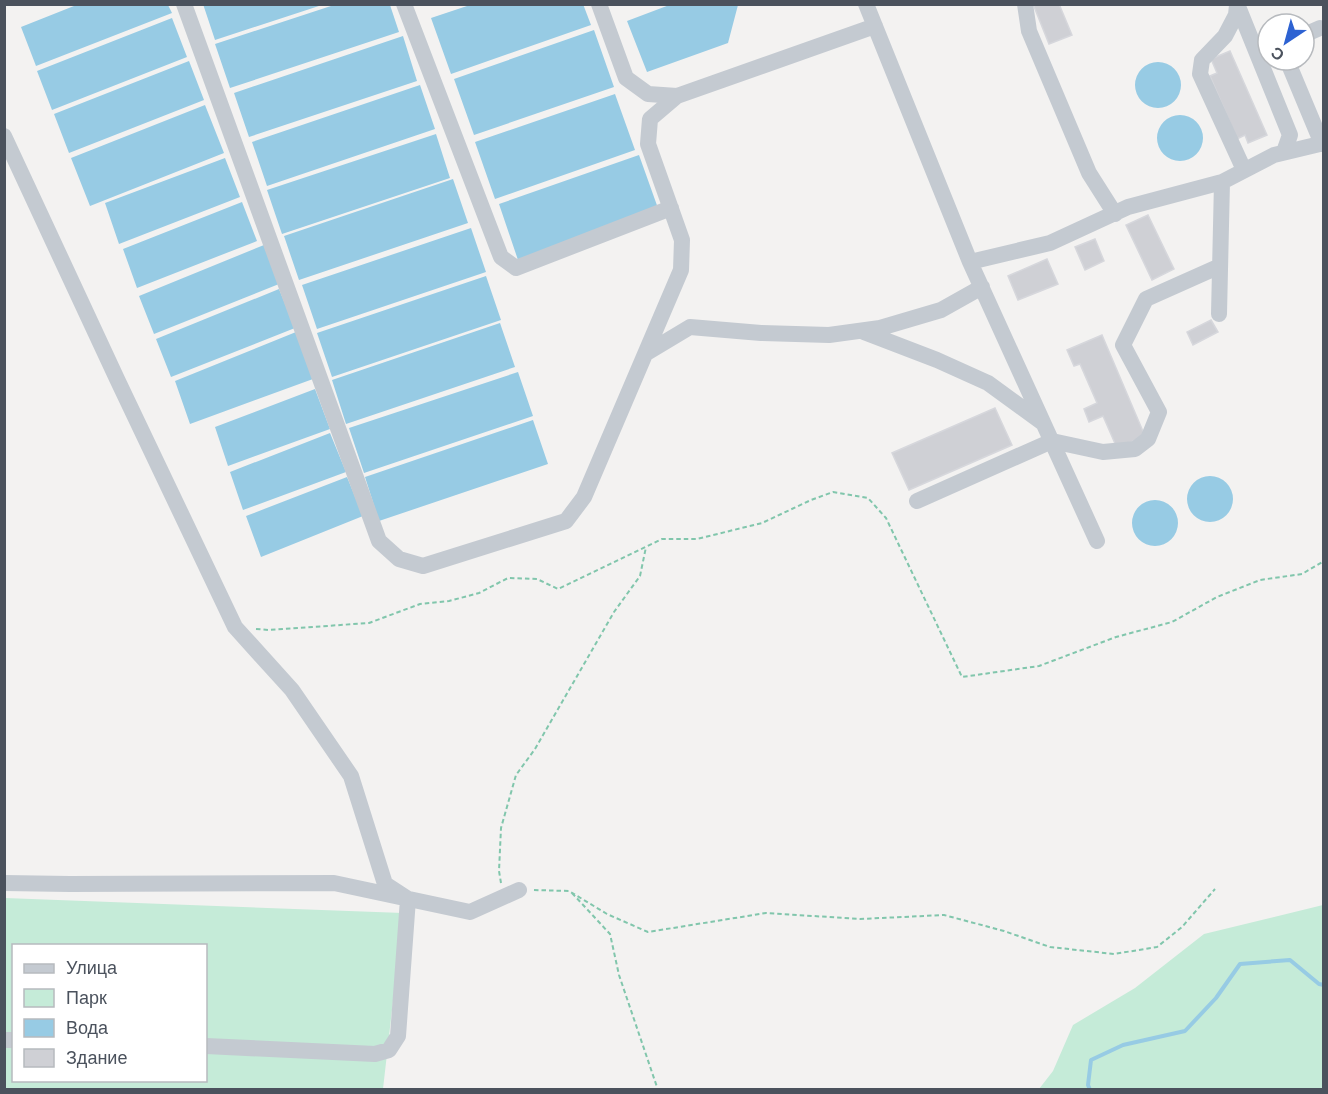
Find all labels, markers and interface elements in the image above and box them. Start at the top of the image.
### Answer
north arrow [1256,12,1316,72]
text: С [1267,43,1287,64]
legend [12,944,207,1082]
text: Улица [66,958,118,978]
text: Парк [66,988,107,1008]
text: Вода [66,1018,109,1038]
text: Здание [66,1048,127,1068]

